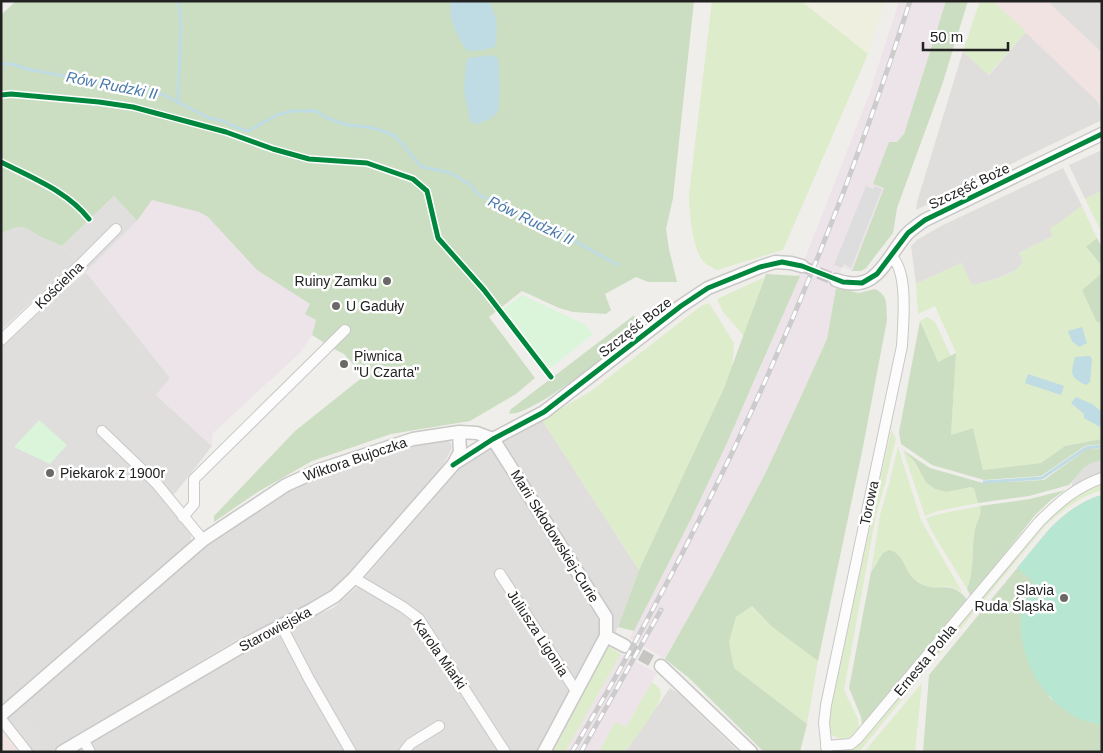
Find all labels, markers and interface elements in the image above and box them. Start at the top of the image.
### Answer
scale bar [923,20,1008,52]
text: 50 m [930,28,963,45]
water label: Rów Rudzki II [65,68,159,102]
street label: Szczęść Boże [926,159,1012,212]
water label: Rów Rudzki II [486,192,576,248]
street label: Kościelna [32,258,87,312]
place label: Ruiny Zamku [295,273,377,289]
marker: Ruiny Zamku [381,275,393,287]
street label: Szczęść Boze [595,294,675,360]
place label: U Gaduły [346,298,404,314]
marker: U Gaduły [330,300,342,312]
place label: Piwnica "U Czarta" [354,348,419,380]
marker: Piwnica "U Czarta" [338,358,350,370]
street label: Wiktora Bujoczka [301,434,409,484]
place label: Piekarok z 1900r [60,465,165,481]
marker: Piekarok z 1900r [44,467,56,479]
street label: Marii Skłodowskiej-Curie [508,467,603,605]
street label: Torowa [856,479,882,527]
place label: Slavia Ruda Śląska [975,582,1054,614]
street label: Juliusza Ligonia [504,587,572,679]
marker: Slavia Ruda Śląska [1058,592,1070,604]
street label: Starowiejska [236,603,314,655]
street label: Karola Miarki [410,616,470,692]
street label: Ernesta Pohla [891,621,960,699]

